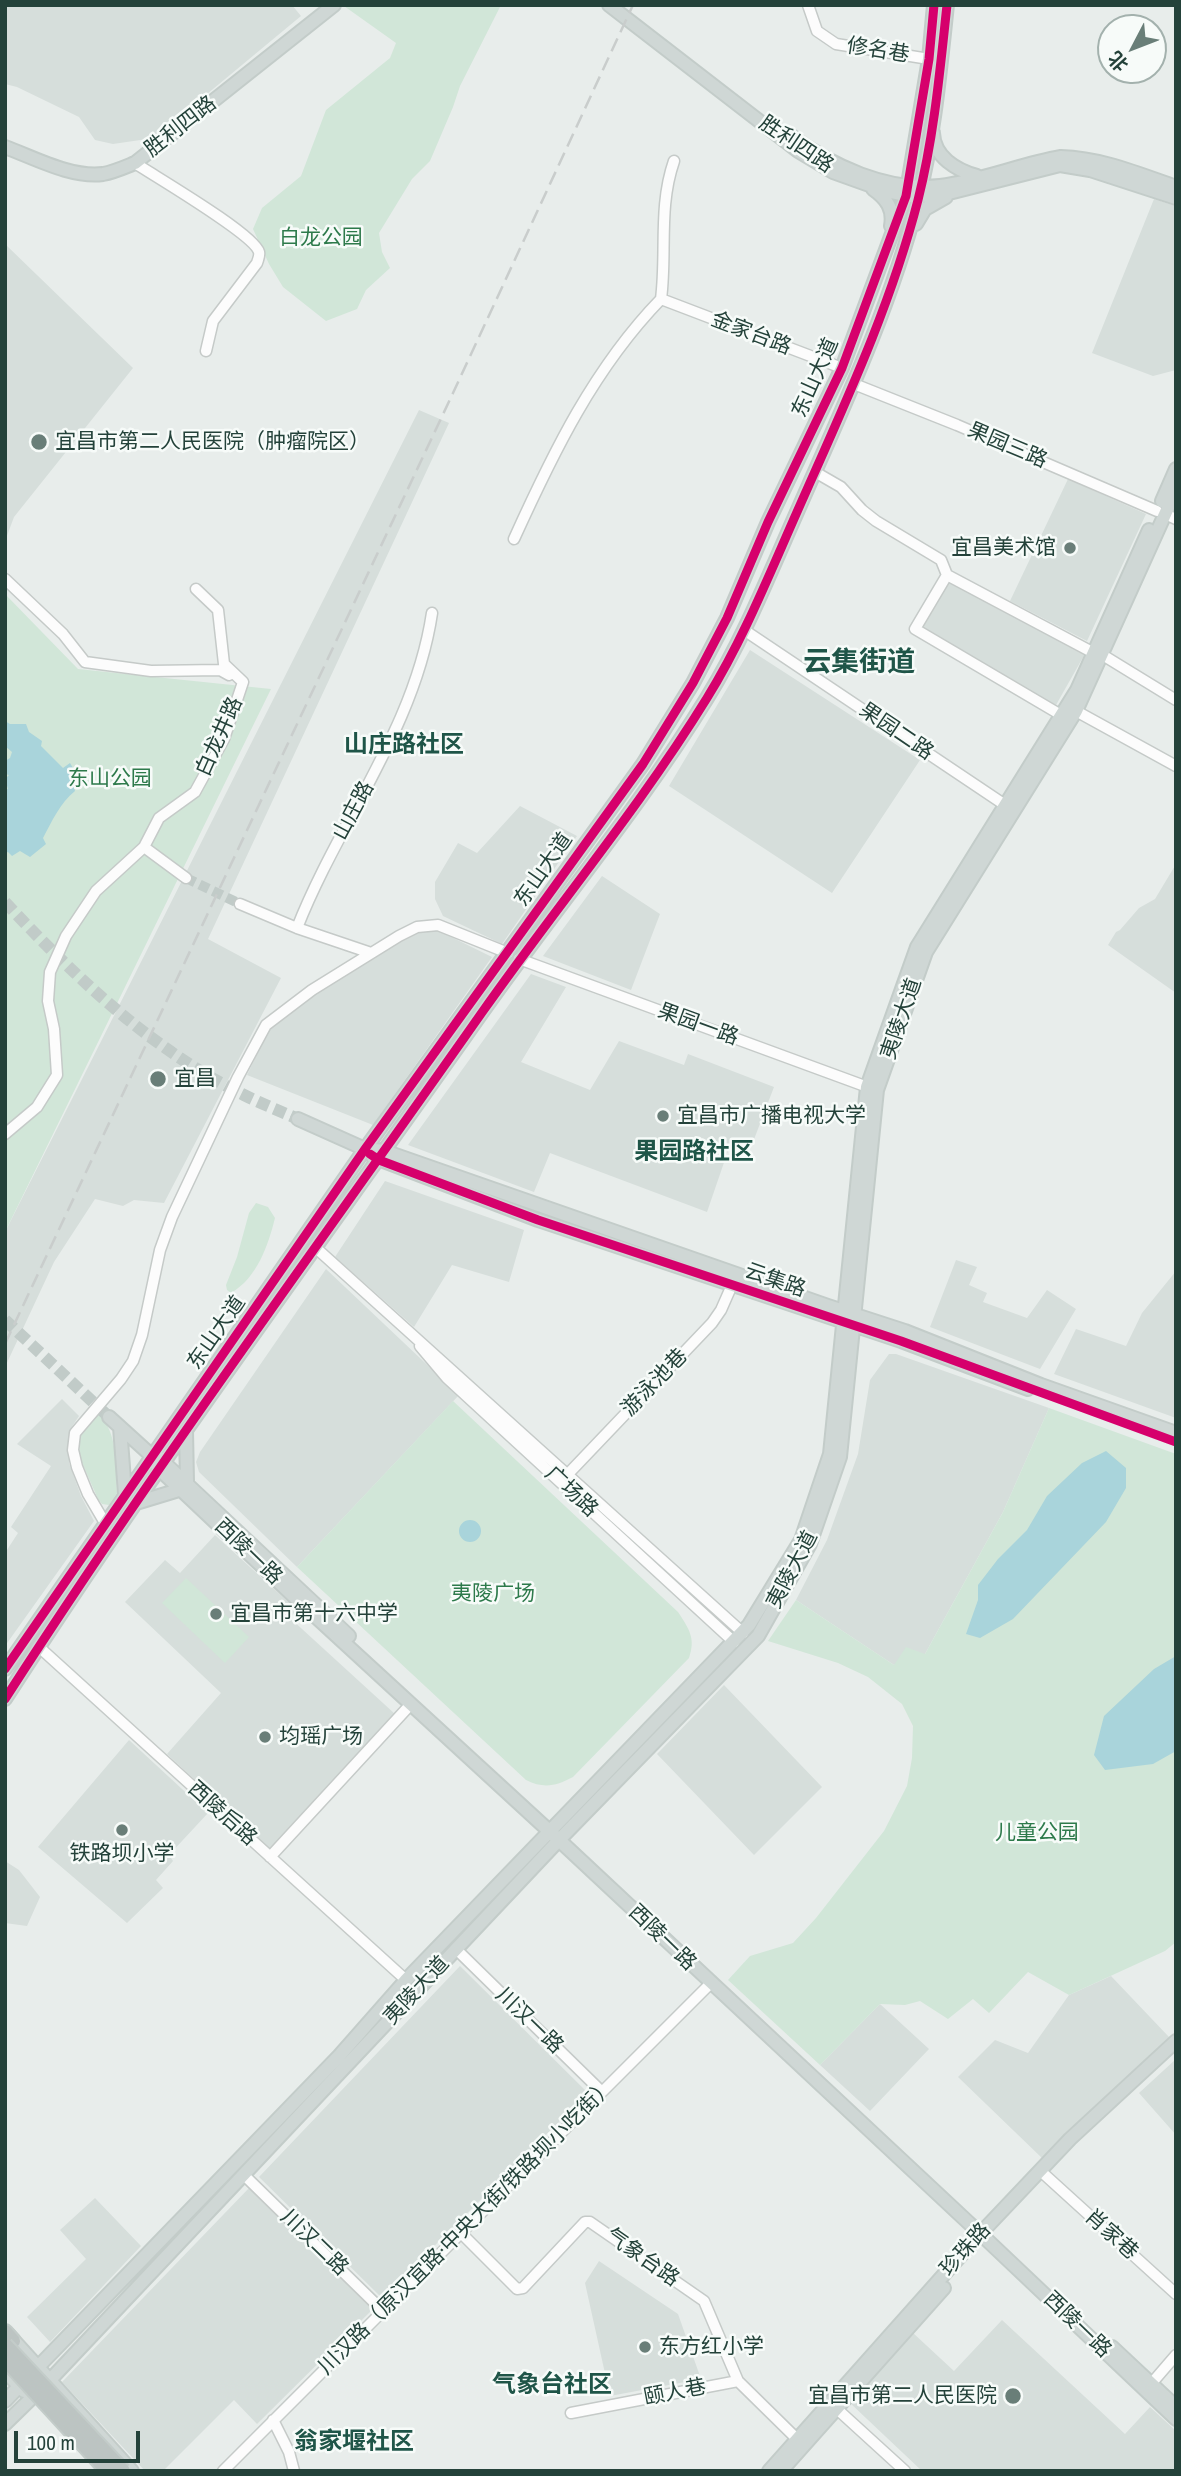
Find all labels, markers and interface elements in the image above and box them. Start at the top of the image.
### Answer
north arrow [1097,14,1167,84]
street label: 修名巷 [845,34,911,68]
text: 北 [1102,46,1134,77]
street label: 胜利四路 [140,91,222,163]
street label: 胜利四路 [754,111,838,179]
park label: 白龙公园 [279,225,363,251]
street label: 金家台路 [707,307,795,361]
street label: 东山大道 [787,335,845,421]
street label: 果园三路 [963,418,1051,474]
place label: 宜昌市第二人民医院（肿瘤院区） [55,429,370,455]
marker: 宜昌市第二人民医院（肿瘤院区） [29,432,49,452]
place label: 宜昌美术馆 [951,535,1056,561]
marker: 宜昌美术馆 [1062,540,1078,556]
district label: 云集街道 [803,646,915,680]
street label: 白龙井路 [191,694,249,780]
street label: 果园二路 [854,698,938,766]
district label: 山庄路社区 [344,732,464,760]
park label: 东山公园 [68,766,152,792]
street label: 山庄路 [328,777,380,845]
street label: 东山大道 [510,828,578,912]
street label: 夷陵大道 [876,975,928,1063]
street label: 果园一路 [654,999,742,1051]
place label: 宜昌 [174,1066,216,1092]
marker: 宜昌 [148,1069,168,1089]
place label: 宜昌市广播电视大学 [677,1103,866,1129]
marker: 宜昌市广播电视大学 [655,1108,671,1124]
district label: 果园路社区 [634,1139,754,1167]
street label: 云集路 [741,1259,809,1303]
street label: 东山大道 [183,1291,251,1375]
street label: 游泳池巷 [617,1344,693,1422]
street label: 广场路 [539,1461,603,1523]
street label: 西陵一路 [209,1514,287,1590]
street label: 夷陵大道 [762,1527,824,1613]
park label: 夷陵广场 [451,1581,535,1607]
place label: 宜昌市第十六中学 [230,1601,398,1627]
marker: 宜昌市第十六中学 [208,1606,224,1622]
place label: 均瑶广场 [279,1724,363,1750]
marker: 均瑶广场 [257,1729,273,1745]
street label: 西陵后路 [182,1777,262,1851]
park label: 儿童公园 [995,1820,1079,1846]
marker: 铁路坝小学 [114,1822,130,1838]
place label: 铁路坝小学 [70,1841,174,1867]
street label: 西陵一路 [623,1900,701,1976]
street label: 夷陵大道 [379,1952,455,2030]
street label: 川汉一路 [490,1983,568,2059]
street label: 川汉路（原汉宜路·中央大街/铁路坝小吃街） [314,2074,620,2380]
street label: 川汉二路 [275,2205,353,2281]
street label: 肖家巷 [1079,2205,1143,2265]
street label: 珍珠路 [936,2218,996,2282]
street label: 气象台路 [600,2224,684,2292]
street label: 西陵一路 [1038,2287,1116,2363]
place label: 东方红小学 [659,2334,764,2360]
marker: 东方红小学 [637,2339,653,2355]
district label: 气象台社区 [492,2372,612,2400]
street label: 颐人巷 [642,2375,708,2411]
place label: 宜昌市第二人民医院 [808,2383,997,2409]
marker: 宜昌市第二人民医院 [1003,2386,1023,2406]
scale bar [18,2416,144,2460]
text: 100 m [27,2428,75,2457]
district label: 翁家堰社区 [294,2429,414,2457]

